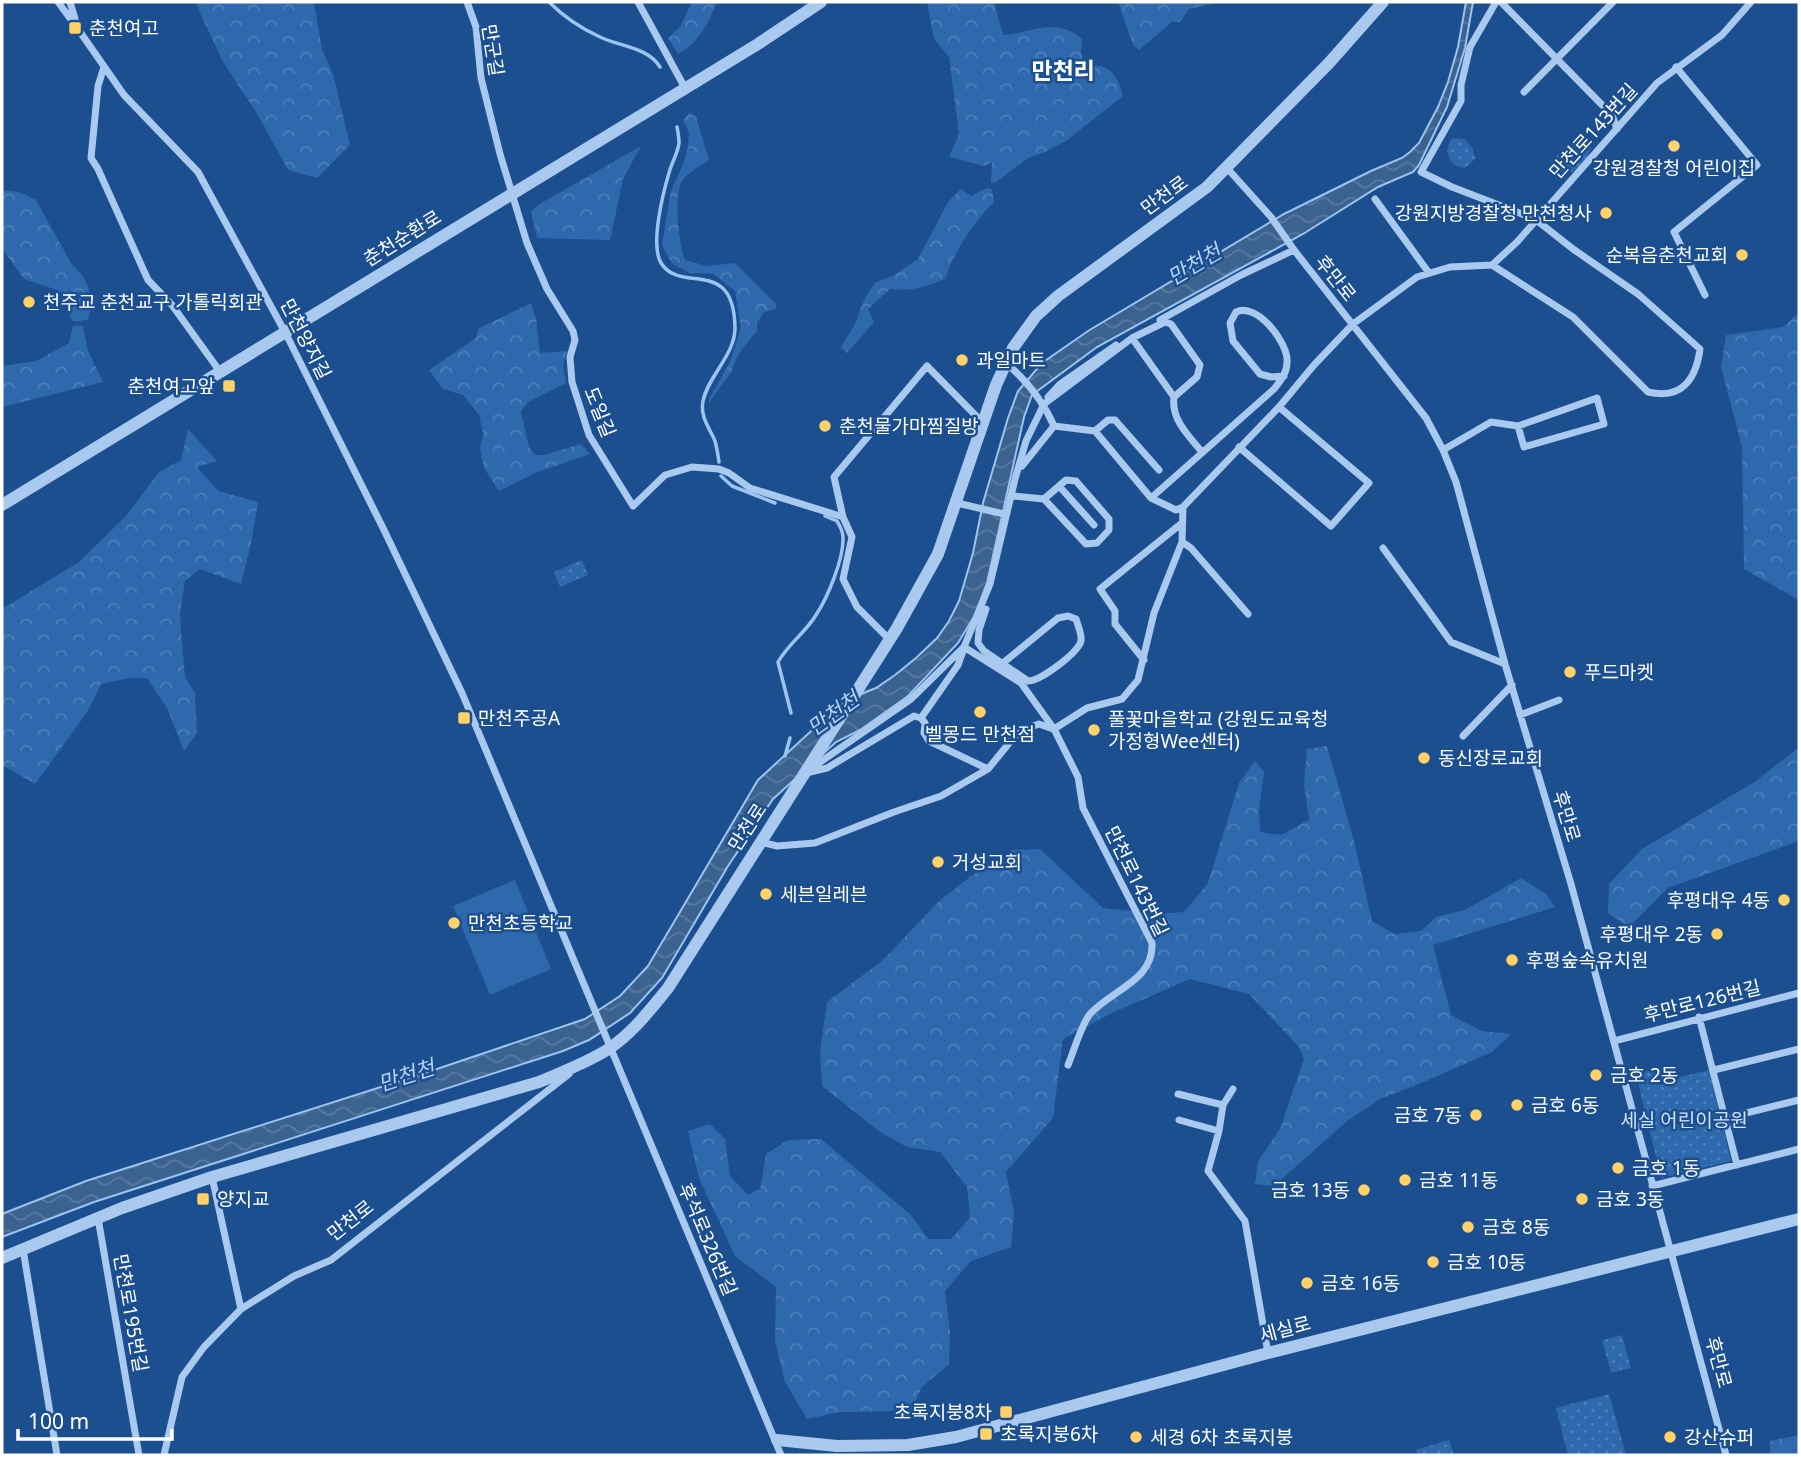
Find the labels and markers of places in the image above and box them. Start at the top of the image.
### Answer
place label: 춘천여고 [89,15,159,41]
marker: 춘천여고 [67,20,83,36]
marker: 강원경찰청 어린이집 [1666,138,1682,154]
place label: 강원경찰청 어린이집 [1593,155,1755,181]
place label: 강원지방경찰청 만천청사 [1395,200,1592,226]
marker: 강원지방경찰청 만천청사 [1598,205,1614,221]
place label: 순복음춘천교회 [1606,242,1728,268]
marker: 순복음춘천교회 [1734,247,1750,263]
place label: 천주교 춘천교구 가톨릭회관 [43,289,263,315]
marker: 천주교 춘천교구 가톨릭회관 [21,294,37,310]
place label: 과일마트 [976,347,1046,373]
marker: 과일마트 [954,352,970,368]
place label: 춘천여고앞 [128,373,216,399]
marker: 춘천여고앞 [221,378,237,394]
place label: 춘천물가마찜질방 [839,413,979,439]
marker: 춘천물가마찜질방 [817,418,833,434]
place label: 푸드마켓 [1584,659,1654,685]
marker: 푸드마켓 [1562,664,1578,680]
marker: 벨몽드 만천점 [972,704,988,720]
place label: 만천주공A [478,705,561,731]
place label: 풀꽃마을학교 (강원도교육청 가정형Wee센터) [1108,706,1328,754]
marker: 만천주공A [456,710,472,726]
place label: 벨몽드 만천점 [925,721,1035,747]
marker: 풀꽃마을학교 (강원도교육청 가정형Wee센터) [1086,722,1102,738]
place label: 동신장로교회 [1438,745,1543,771]
marker: 동신장로교회 [1416,750,1432,766]
place label: 거성교회 [952,849,1022,875]
marker: 거성교회 [930,854,946,870]
place label: 세븐일레븐 [780,881,867,907]
marker: 세븐일레븐 [758,886,774,902]
place label: 후평대우 4동 [1667,887,1770,913]
marker: 후평대우 4동 [1776,892,1792,908]
place label: 만천초등학교 [468,910,573,936]
marker: 만천초등학교 [446,915,462,931]
place label: 후평대우 2동 [1600,921,1703,947]
marker: 후평대우 2동 [1709,926,1725,942]
place label: 후평숲속유치원 [1526,947,1648,973]
marker: 후평숲속유치원 [1504,952,1520,968]
place label: 금호 2동 [1610,1062,1678,1088]
marker: 금호 2동 [1588,1067,1604,1083]
place label: 금호 6동 [1531,1092,1599,1118]
marker: 금호 6동 [1509,1097,1525,1113]
place label: 금호 7동 [1394,1102,1462,1128]
marker: 금호 7동 [1468,1107,1484,1123]
place label: 금호 1동 [1632,1155,1700,1181]
marker: 금호 1동 [1610,1160,1626,1176]
place label: 금호 11동 [1419,1167,1498,1193]
marker: 금호 11동 [1397,1172,1413,1188]
place label: 금호 13동 [1271,1177,1350,1203]
marker: 금호 13동 [1356,1182,1372,1198]
place label: 양지교 [217,1186,269,1212]
place label: 금호 3동 [1596,1186,1664,1212]
marker: 양지교 [195,1191,211,1207]
marker: 금호 3동 [1574,1191,1590,1207]
place label: 금호 8동 [1482,1214,1550,1240]
marker: 금호 8동 [1460,1219,1476,1235]
place label: 금호 10동 [1447,1249,1526,1275]
marker: 금호 10동 [1425,1254,1441,1270]
place label: 금호 16동 [1321,1270,1400,1296]
marker: 금호 16동 [1299,1275,1315,1291]
place label: 초록지붕8차 [894,1399,992,1425]
marker: 초록지붕8차 [998,1404,1014,1420]
place label: 초록지붕6차 [1000,1421,1098,1447]
place label: 세경 6차 초록지붕 [1150,1424,1293,1450]
place label: 강산슈퍼 [1684,1424,1754,1450]
marker: 초록지붕6차 [978,1426,994,1442]
marker: 세경 6차 초록지붕 [1128,1429,1144,1445]
marker: 강산슈퍼 [1662,1429,1678,1445]

